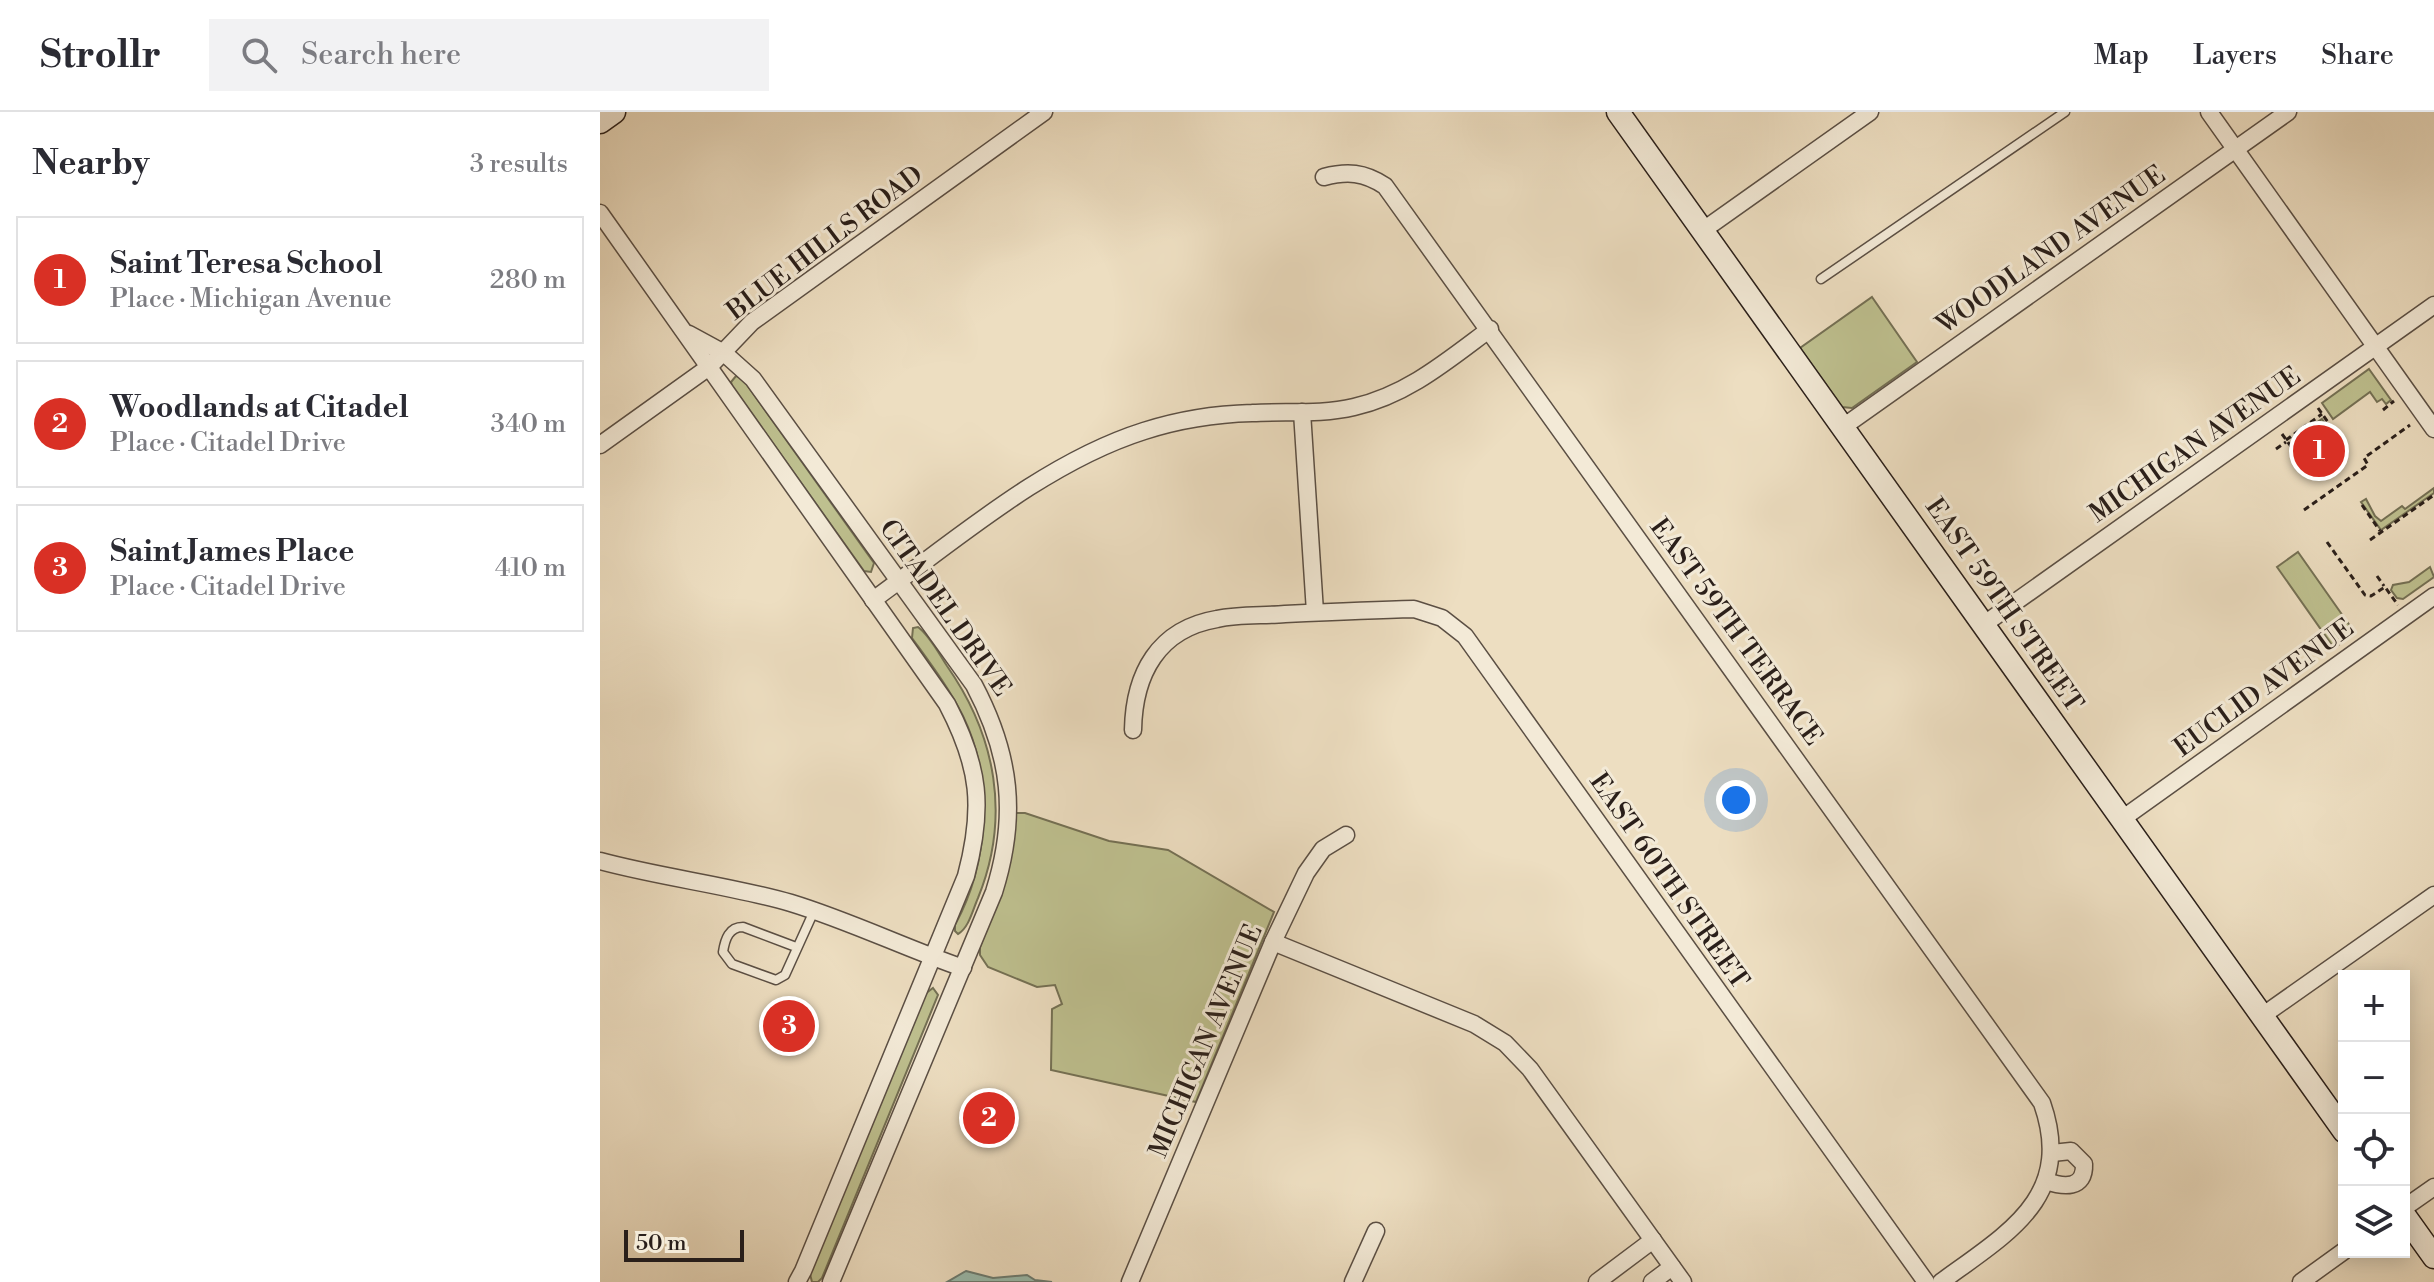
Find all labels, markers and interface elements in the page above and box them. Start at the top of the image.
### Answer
search box [209,19,769,91]
text: Strollr [40,32,161,79]
icon: search [237,33,281,77]
text: Search here [301,36,461,74]
text: Map [2094,38,2149,73]
text: Layers [2193,38,2277,73]
text: Share [2321,38,2394,73]
text: Nearby [32,143,150,185]
text: 3 results [470,148,568,180]
street label: BLUE HILLS ROAD [720,159,929,328]
street label: WOODLAND AVENUE [1930,159,2172,342]
text: Saint Teresa School [110,245,383,283]
text: 1 [54,264,66,296]
text: 280 m [490,264,566,296]
text: Place · Michigan Avenue [110,283,392,315]
street label: MICHIGAN AVENUE [2083,360,2307,530]
text: Woodlands at Citadel [110,389,409,427]
text: 2 [52,408,68,440]
text: 340 m [490,408,566,440]
pin: 1 [2293,421,2345,481]
text: Place · Citadel Drive [110,427,346,459]
street label: EAST 59TH STREET [1918,492,2090,718]
street label: EAST 59TH TERRACE [1643,512,1829,752]
street label: CITADEL DRIVE [872,513,1018,703]
text: Saint James Place [110,533,354,571]
text: 3 [52,552,68,584]
text: 410 m [495,552,566,584]
text: Place · Citadel Drive [110,571,346,603]
street label: EUCLID AVENUE [2168,612,2360,764]
street label: EAST 60TH STREET [1582,767,1756,995]
your location [1716,780,1756,820]
street label: MICHIGAN AVENUE [1142,920,1270,1162]
map controls [2338,970,2410,1258]
button: + [2338,970,2410,1042]
pin: 3 [763,996,815,1056]
button: − [2338,1042,2410,1114]
pin: 2 [963,1088,1015,1148]
button: locate [2338,1114,2410,1186]
button: layers [2338,1186,2410,1258]
scale bar [624,1226,744,1262]
text: 50 m [636,1230,687,1257]

